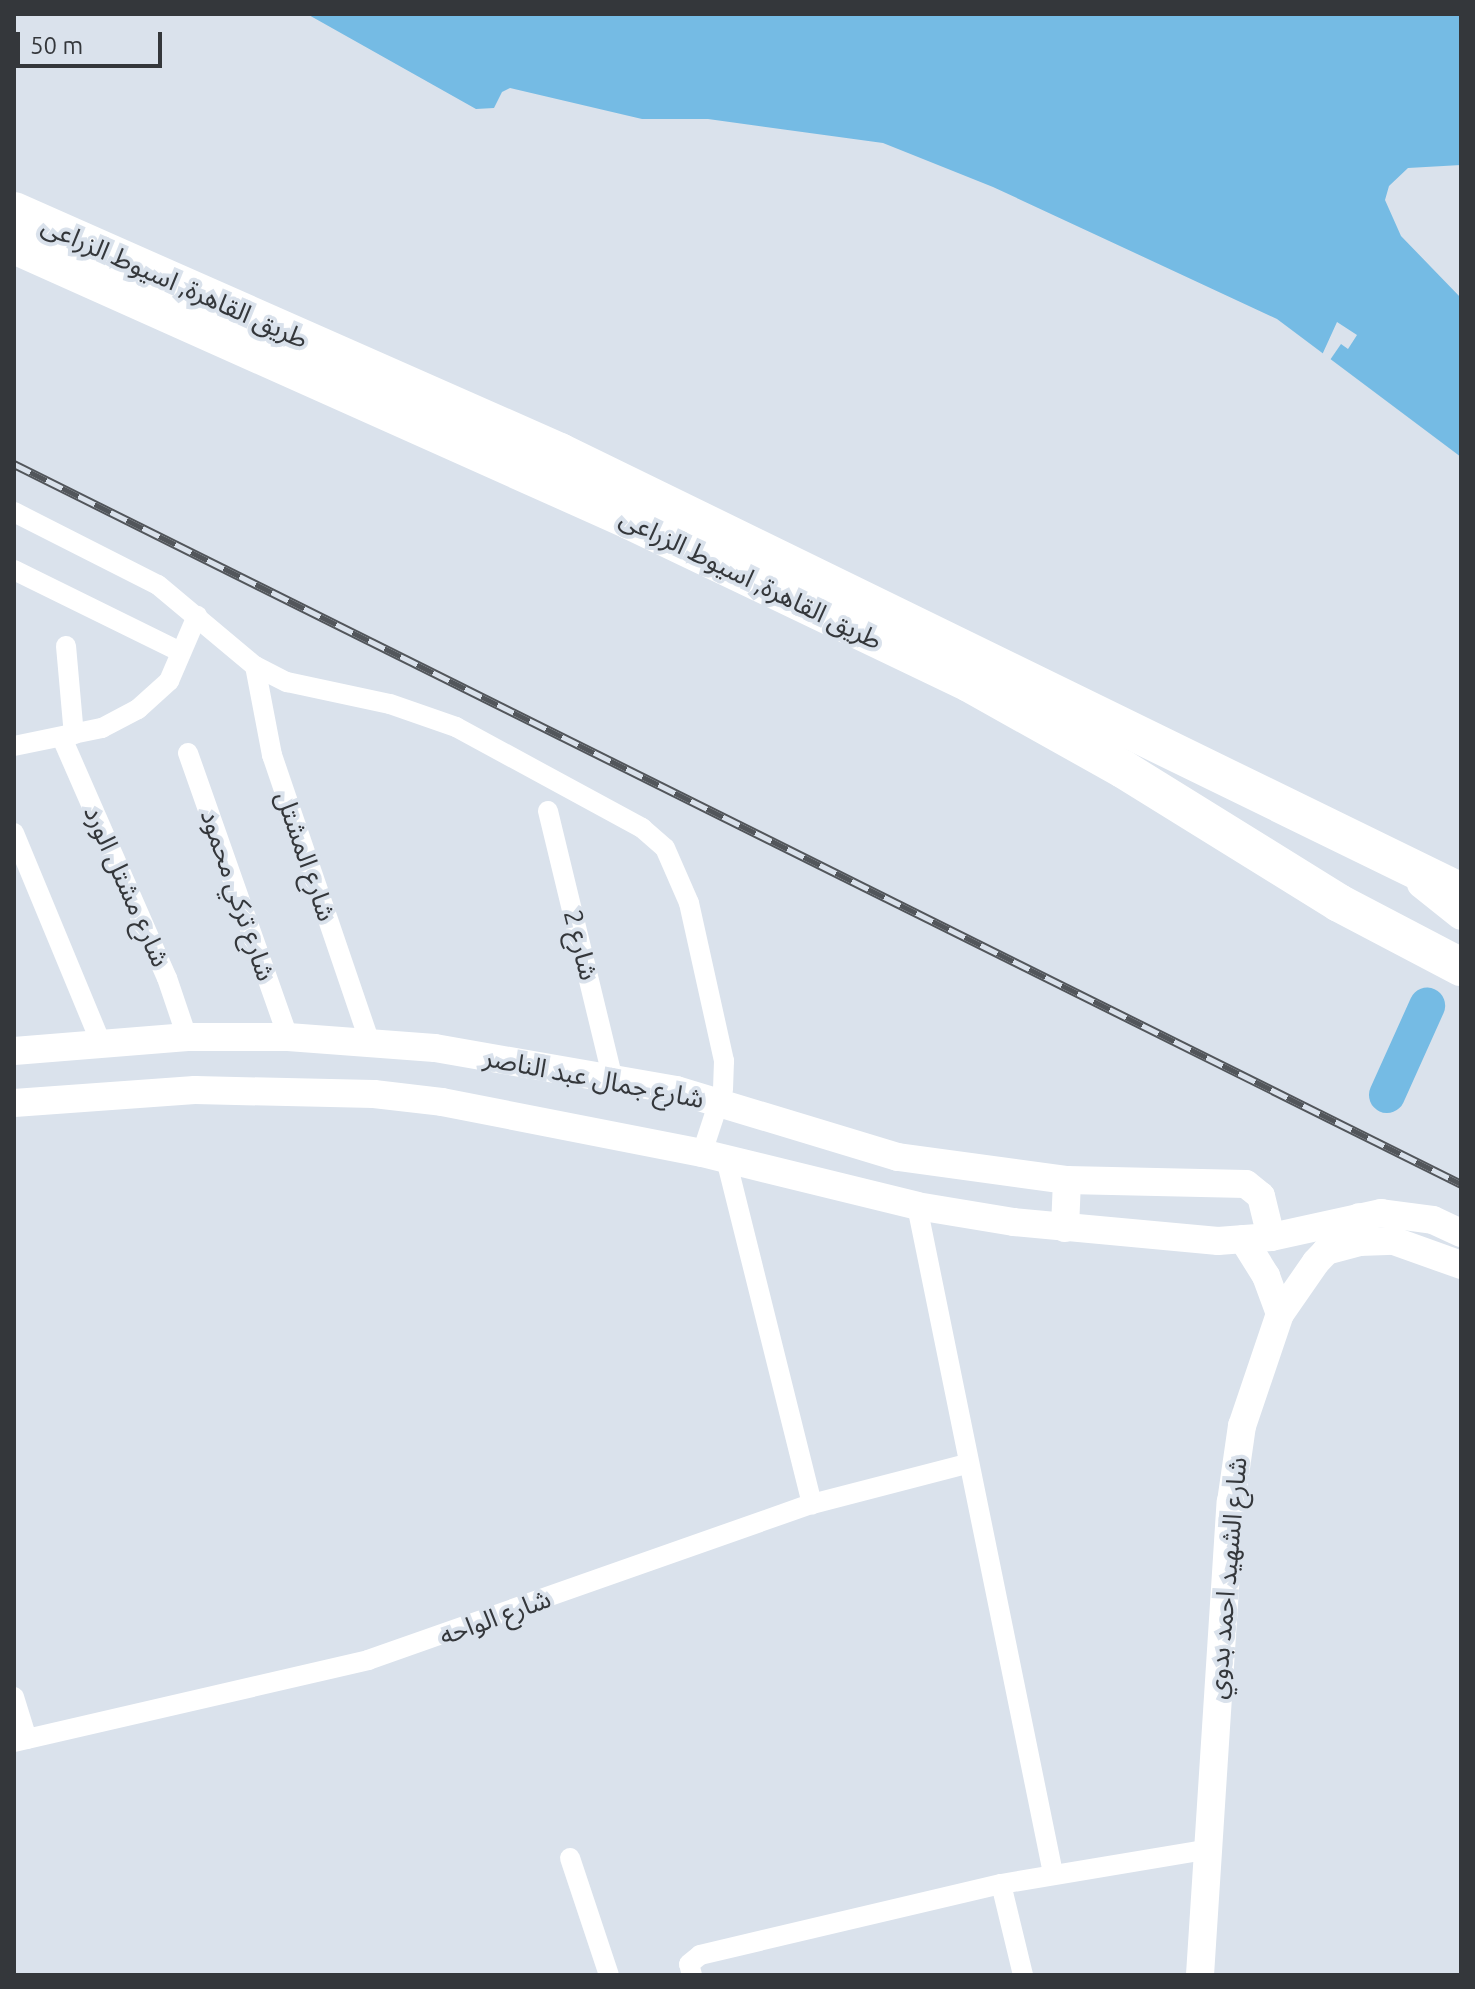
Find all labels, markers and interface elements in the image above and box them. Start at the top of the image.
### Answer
scale bar [20,16,166,66]
text: 50 m [30,32,83,59]
street label: طريق القاهرة, اسيوط الزراعى [37,209,313,355]
street label: طريق القاهرة, اسيوط الزراعى [615,502,887,656]
street label: شارع المشتل [269,787,343,925]
street label: شارع مشتل الورد [77,800,177,972]
street label: شارع تركي محمود [194,805,282,985]
street label: شارع 2 [557,907,605,983]
street label: شارع جمال عبد الناصر [481,1041,707,1115]
street label: شارع الشهيد احمد بدوي [1201,1456,1253,1700]
street label: شارع الواحه [435,1583,555,1651]

